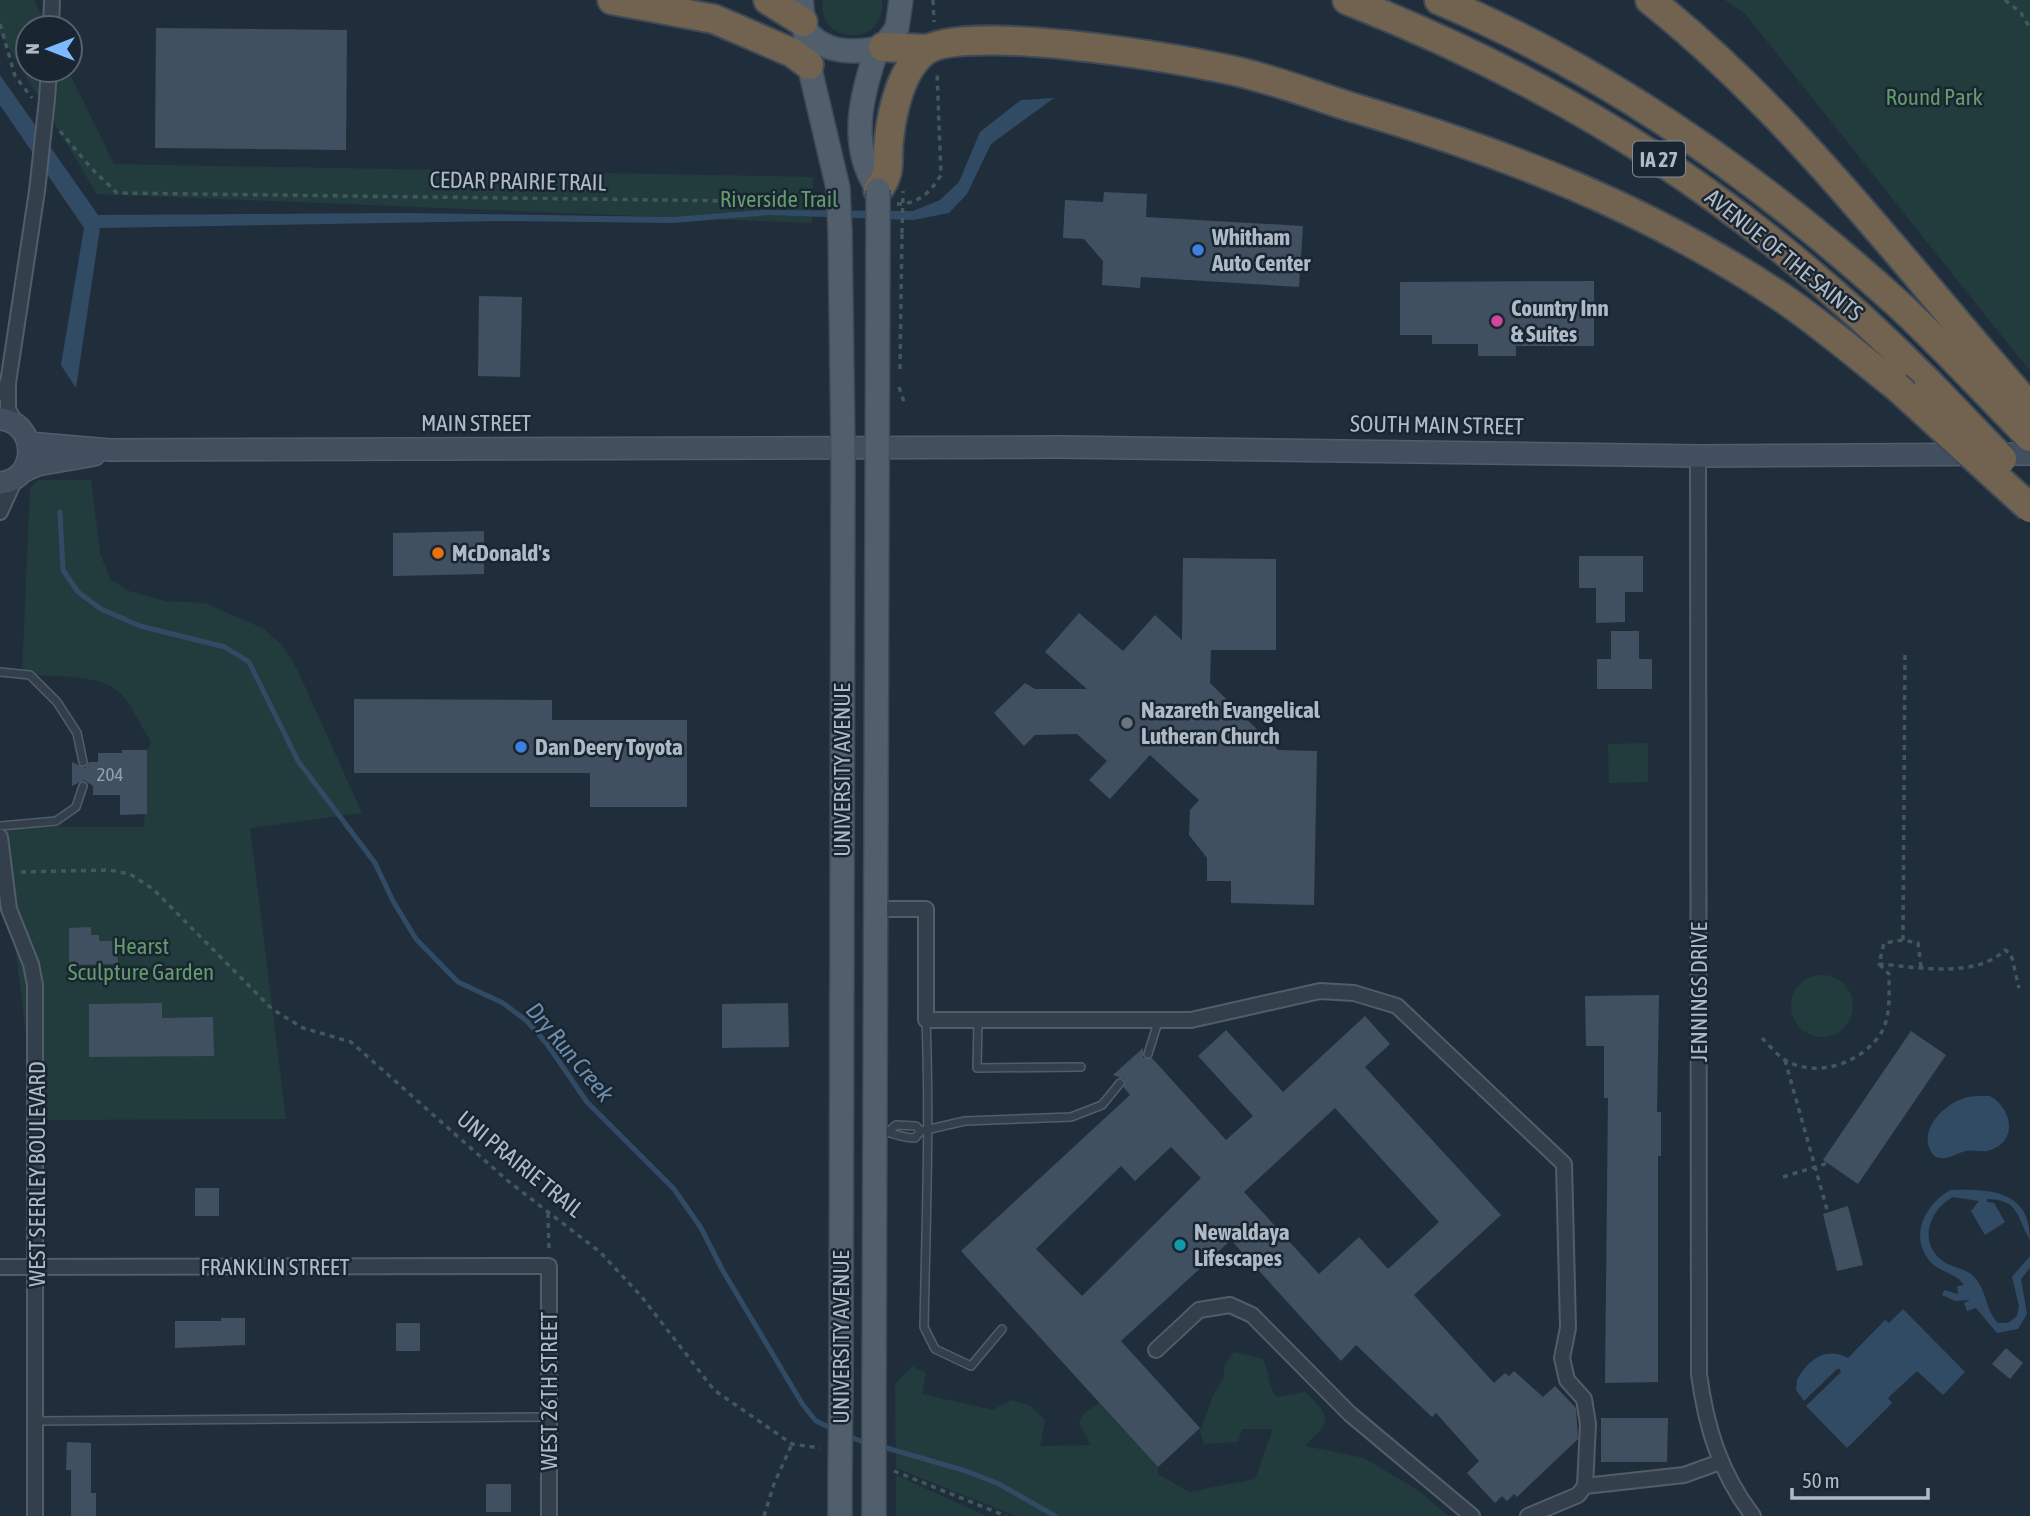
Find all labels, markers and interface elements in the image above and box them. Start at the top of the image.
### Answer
north arrow [14,14,84,84]
text: N [21,43,43,55]
park label: Round Park [1885,84,1983,110]
road number: IA 27 [1633,142,1685,176]
street label: CEDAR PRAIRIE TRAIL [429,166,607,196]
street label: AVENUE OF THE SAINTS [1700,184,1868,326]
park label: Riverside Trail [720,186,838,212]
place label: Whitham Auto Center [1211,224,1312,276]
marker: Whitham Auto Center [1190,242,1206,258]
place label: Country Inn & Suites [1511,295,1609,347]
marker: Country Inn & Suites [1489,313,1505,329]
street label: MAIN STREET [421,410,531,436]
street label: SOUTH MAIN STREET [1350,410,1524,440]
place label: McDonald's [452,540,550,566]
marker: McDonald's [430,545,446,561]
street label: UNIVERSITY AVENUE [829,683,855,857]
place label: Nazareth Evangelical Lutheran Church [1141,697,1321,749]
marker: Nazareth Evangelical Lutheran Church [1119,715,1135,731]
place label: Dan Deery Toyota [535,734,683,760]
marker: Dan Deery Toyota [513,739,529,755]
house number: 204 [97,763,123,785]
street label: JENNINGS DRIVE [1686,922,1712,1062]
park label: Hearst Sculpture Garden [68,933,214,985]
water label: Dry Run Creek [521,997,620,1107]
street label: WEST SEERLEY BOULEVARD [24,1061,50,1287]
street label: UNI PRAIRIE TRAIL [452,1105,588,1223]
place label: Newaldaya Lifescapes [1194,1219,1290,1271]
marker: Newaldaya Lifescapes [1172,1237,1188,1253]
street label: UNIVERSITY AVENUE [828,1250,854,1424]
street label: FRANKLIN STREET [200,1254,350,1280]
street label: WEST 26TH STREET [536,1312,562,1470]
scale bar [1792,1456,1928,1500]
text: 50 m [1802,1468,1840,1492]

